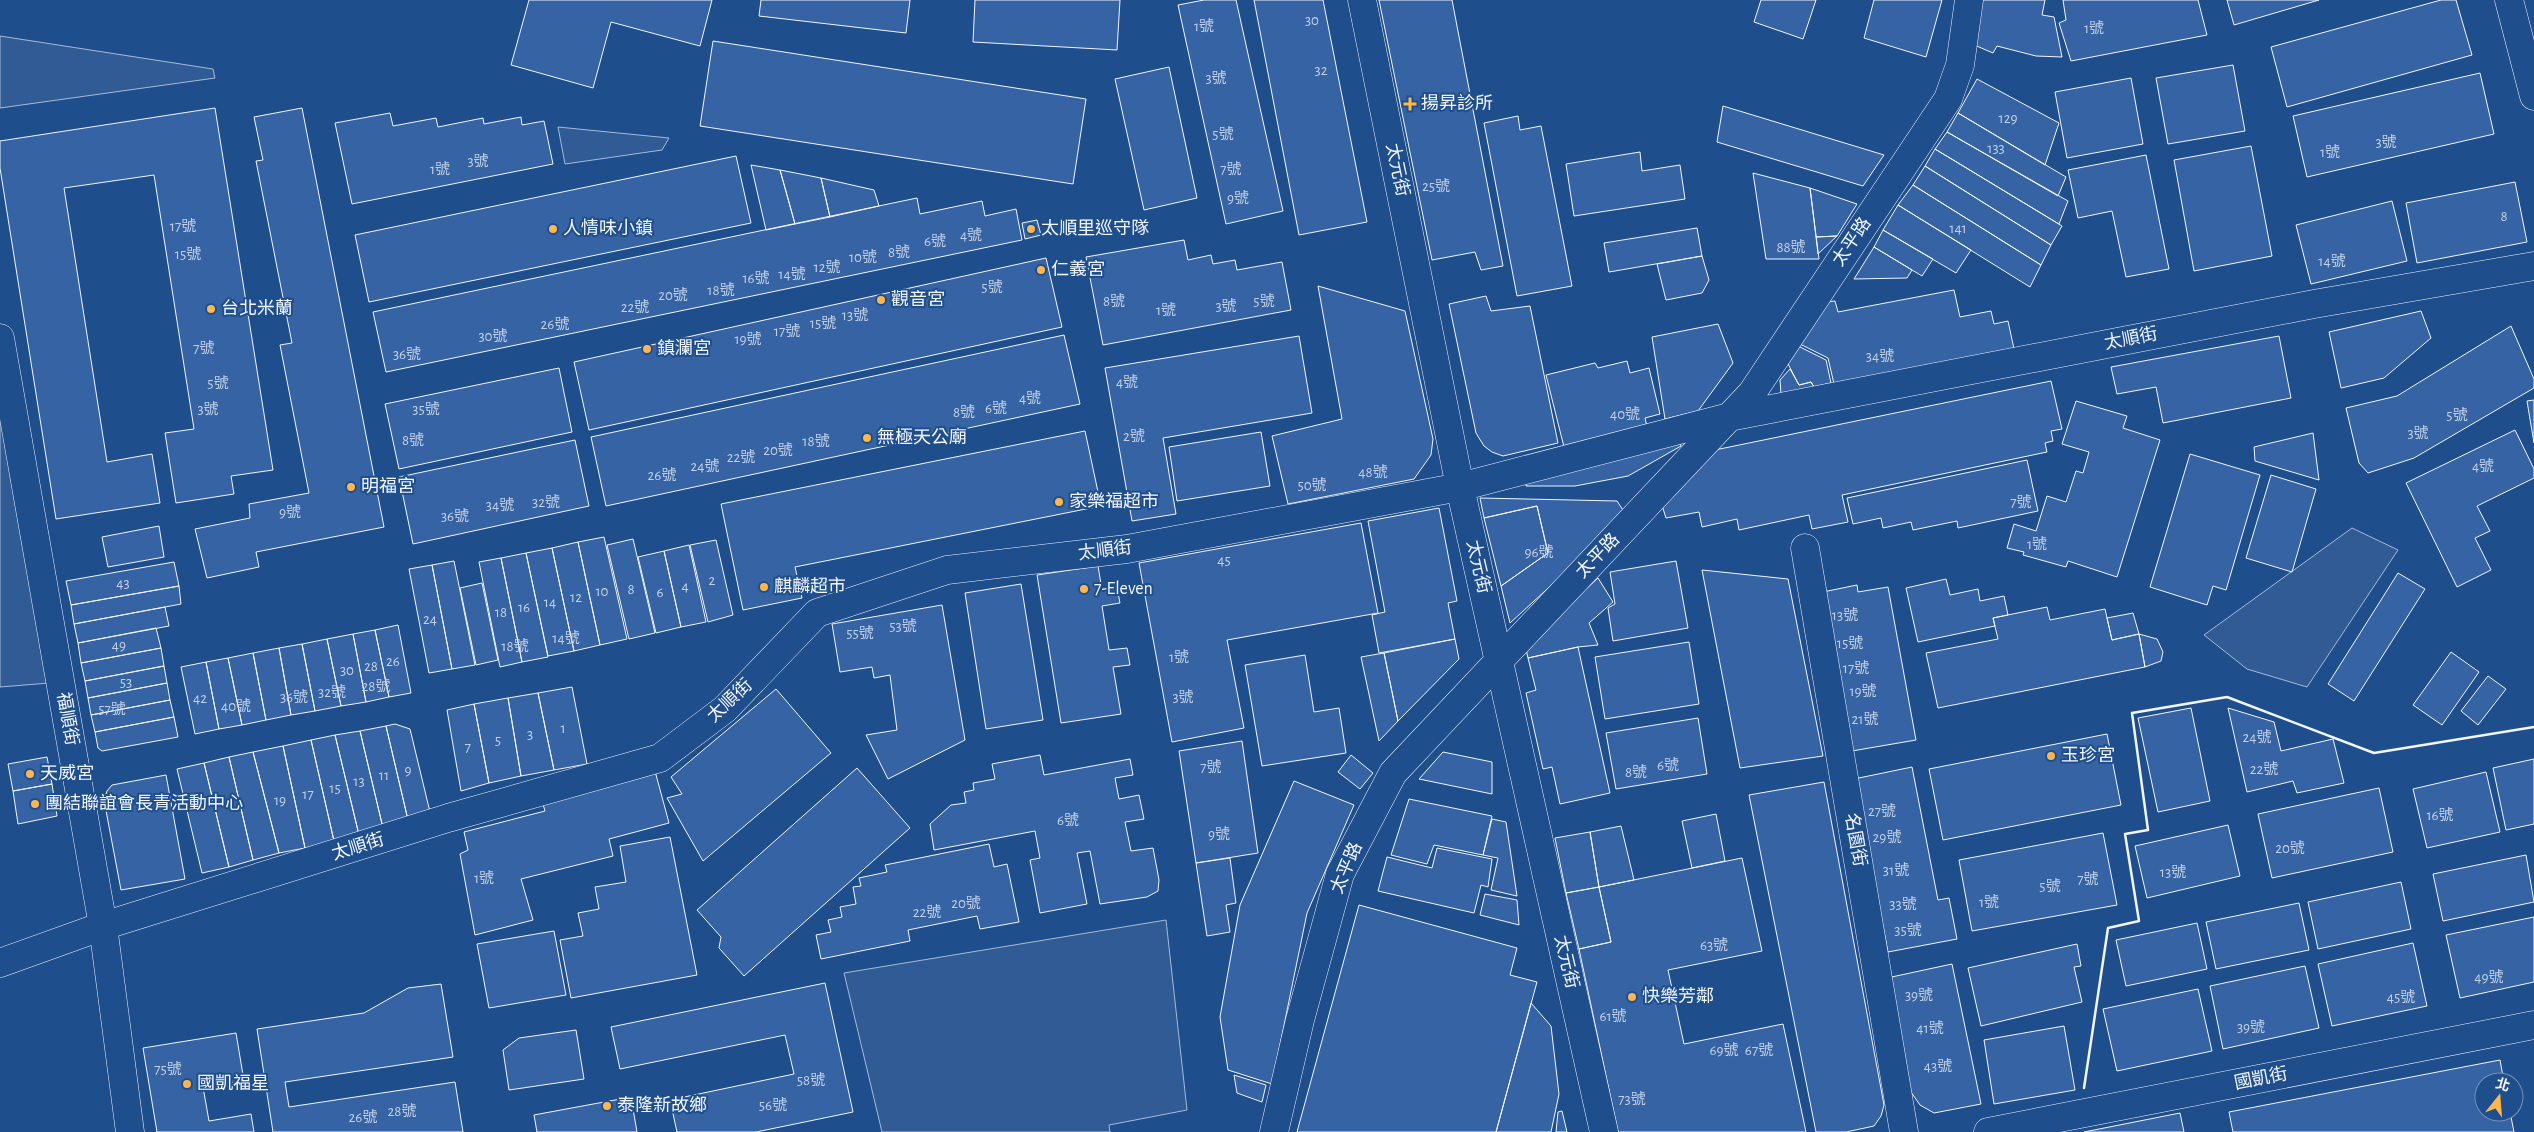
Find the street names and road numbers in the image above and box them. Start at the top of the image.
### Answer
street label: 太元街 [1383,141,1413,198]
street label: 太平路 [1828,213,1875,269]
street label: 太順街 [2102,323,2159,353]
street label: 太平路 [1571,529,1623,582]
street label: 太順街 [1077,537,1133,563]
street label: 太元街 [1463,538,1495,595]
street label: 太順街 [703,675,756,726]
street label: 福順街 [53,691,83,747]
street label: 名園街 [1841,812,1871,868]
street label: 太順街 [329,829,386,864]
street label: 太平路 [1326,839,1366,896]
street label: 太元街 [1551,933,1583,990]
street label: 國凱街 [2232,1063,2289,1093]

